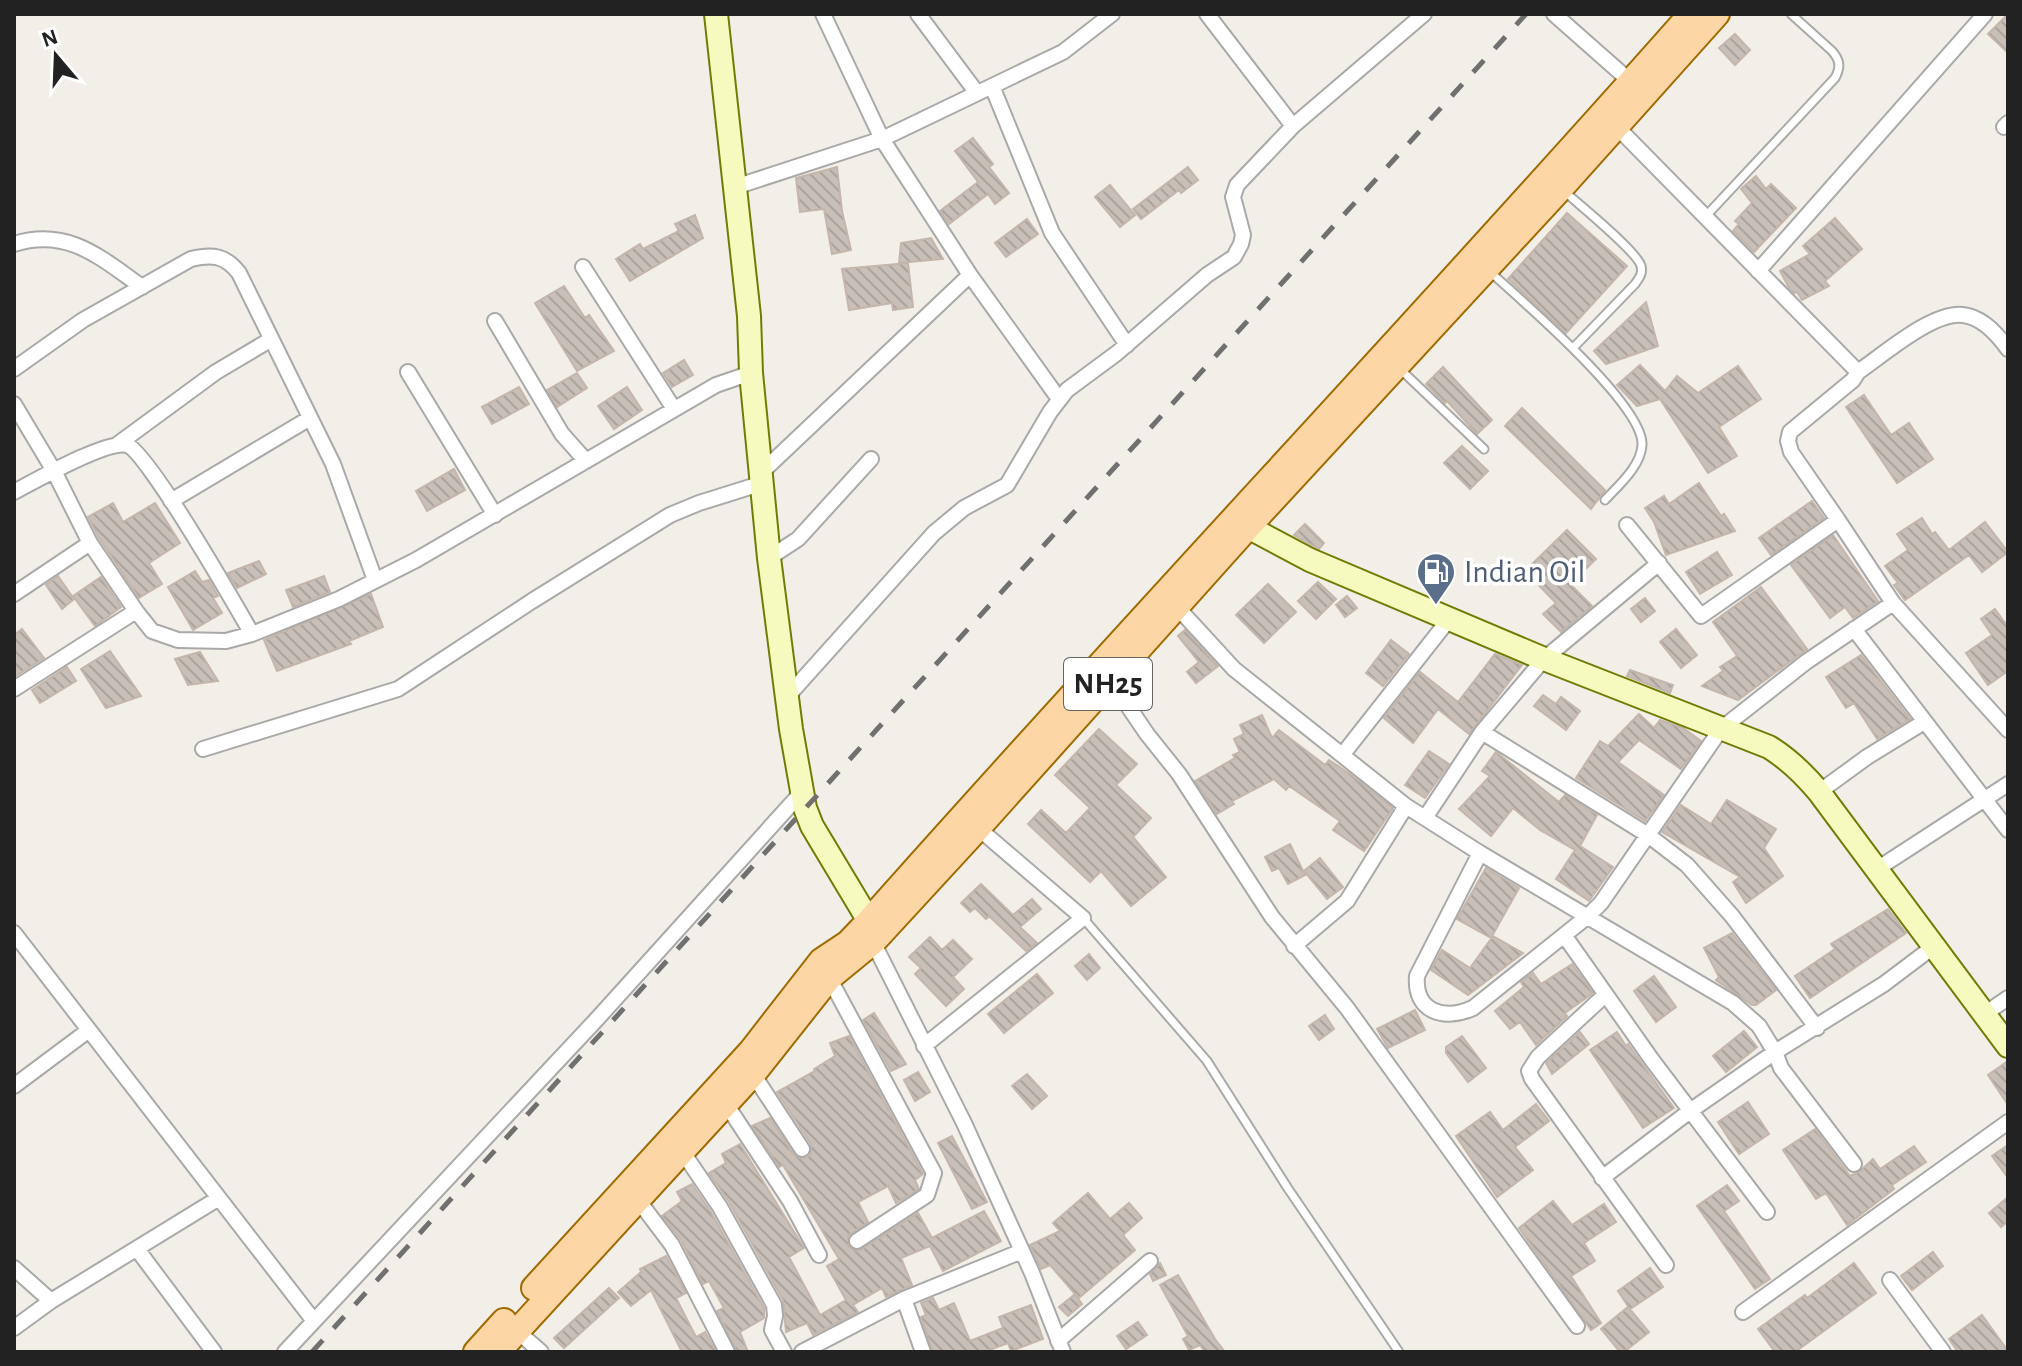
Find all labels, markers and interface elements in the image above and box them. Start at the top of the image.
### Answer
north arrow [16,16,96,96]
text: N [39,25,61,51]
fuel station icon: Indian Oil [1415,551,1457,606]
place label: Indian Oil [1464,556,1585,588]
road number: NH25 [1064,658,1152,710]

